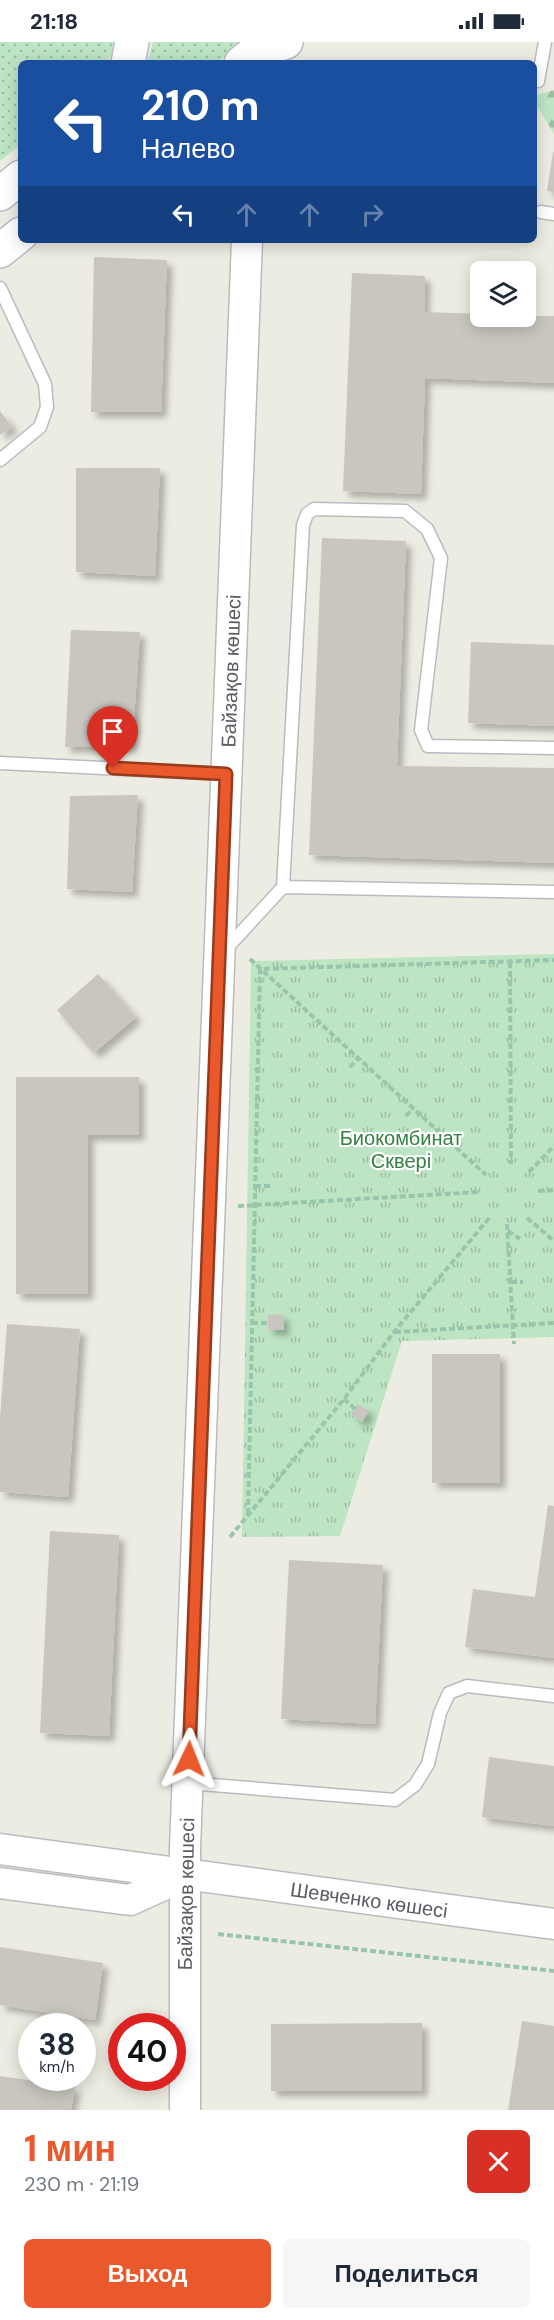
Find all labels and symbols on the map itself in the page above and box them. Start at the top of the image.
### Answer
street label: Байзақов көшесі [215,594,247,748]
pin [87,706,138,768]
park label: Биокомбинат Сквері [340,1125,462,1174]
position arrow [157,1727,221,1791]
street label: Байзақов көшесі [172,1817,200,1971]
street label: Шевченко көшесі [289,1876,449,1924]
speed limit sign: 40 [108,2013,186,2091]

